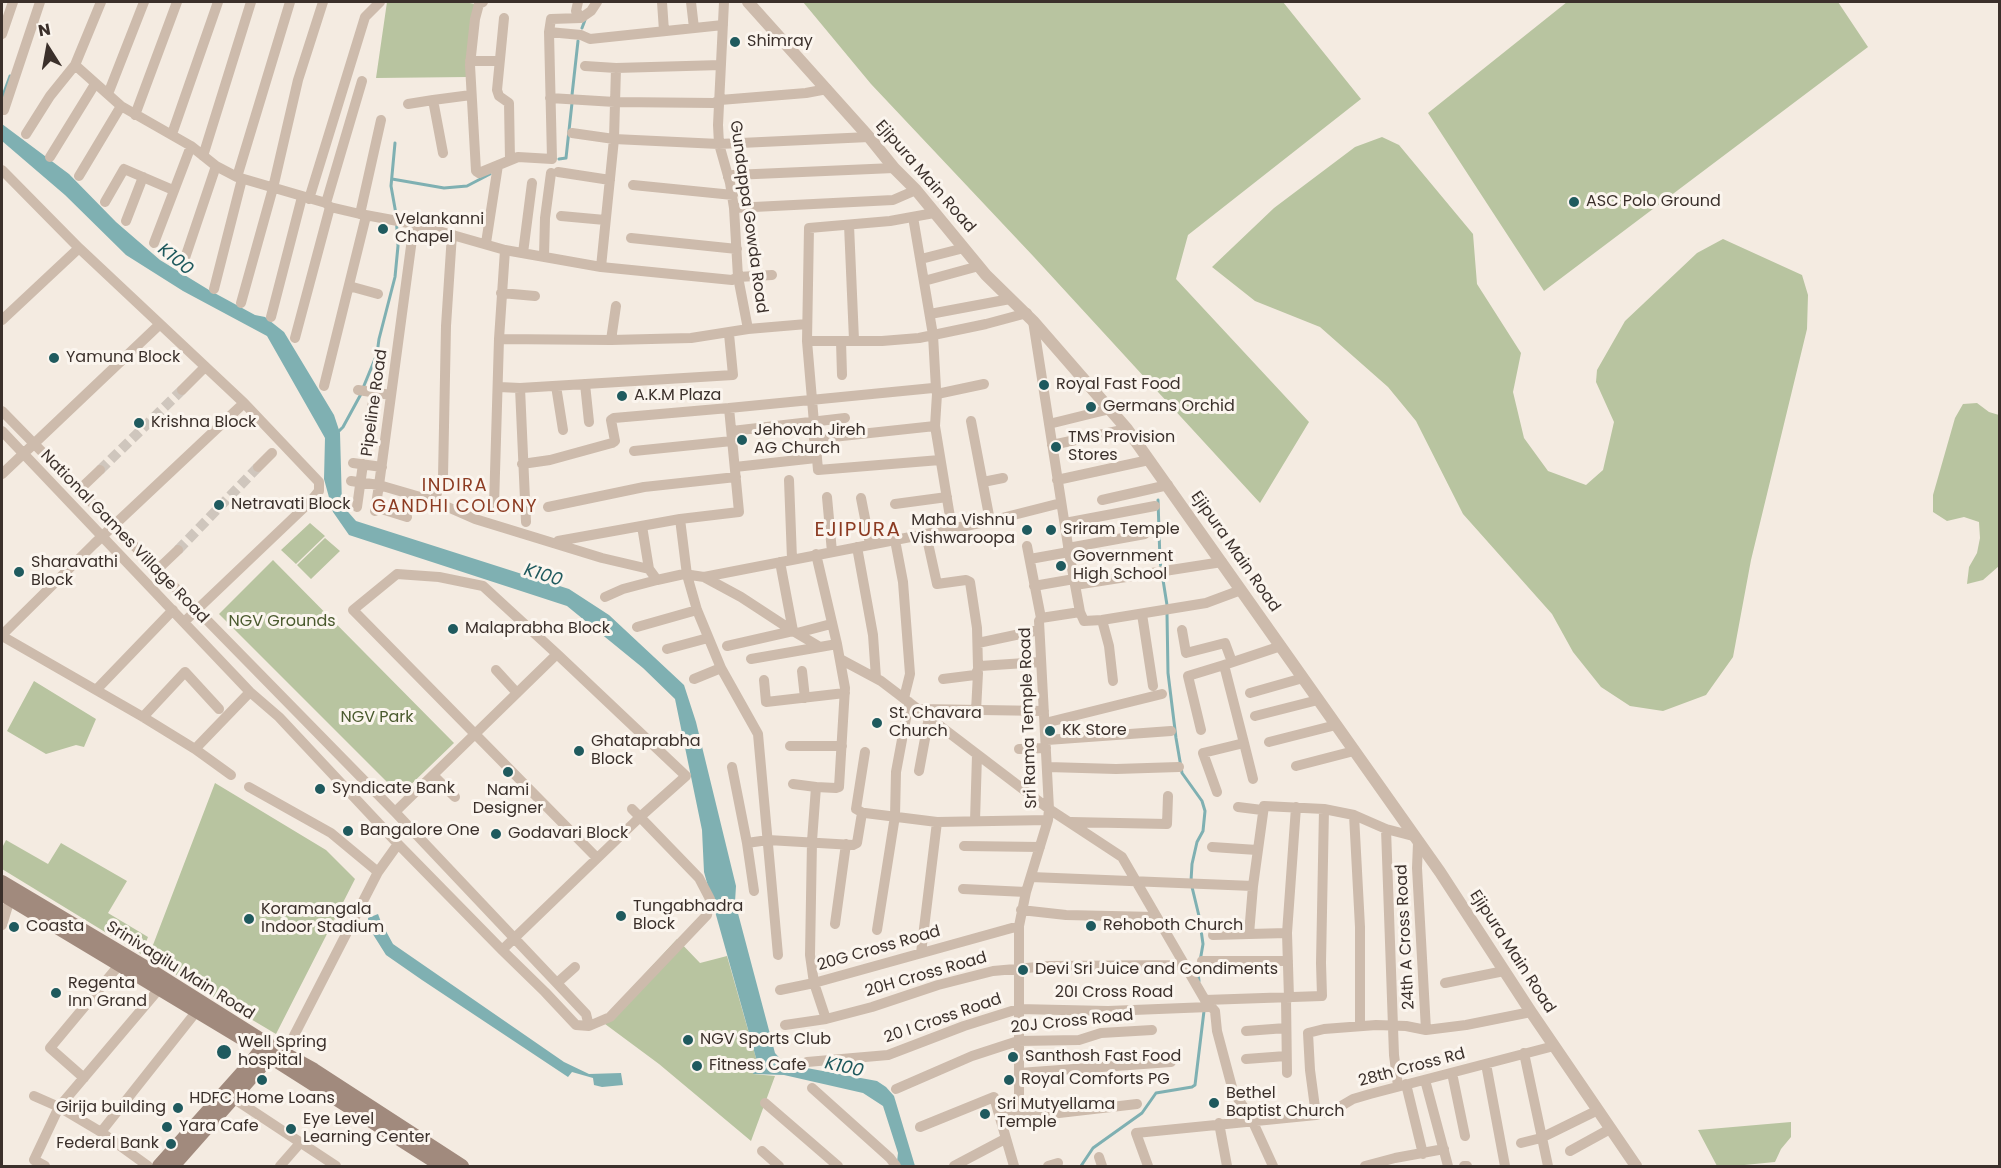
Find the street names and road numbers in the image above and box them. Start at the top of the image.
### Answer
street label: Ejipura Main Road [871,117,979,237]
street label: Gundappa Gowda Road [725,119,771,315]
street label: Pipeline Road [358,348,392,458]
street label: National Games Village Road [36,446,212,628]
street label: Ejipura Main Road [1186,488,1284,616]
street label: Sri Rama Temple Road [1016,627,1042,809]
street label: 24th A Cross Road [1393,864,1419,1010]
street label: Ejipura Main Road [1465,887,1559,1017]
street label: Srinivagilu Main Road [102,918,258,1024]
street label: 20G Cross Road [815,922,943,976]
street label: 20H Cross Road [863,948,989,1002]
street label: 20I Cross Road [1055,983,1173,1003]
street label: 20 I Cross Road [882,990,1004,1048]
street label: 20J Cross Road [1010,1006,1134,1038]
street label: 28th Cross Rd [1357,1045,1467,1091]

